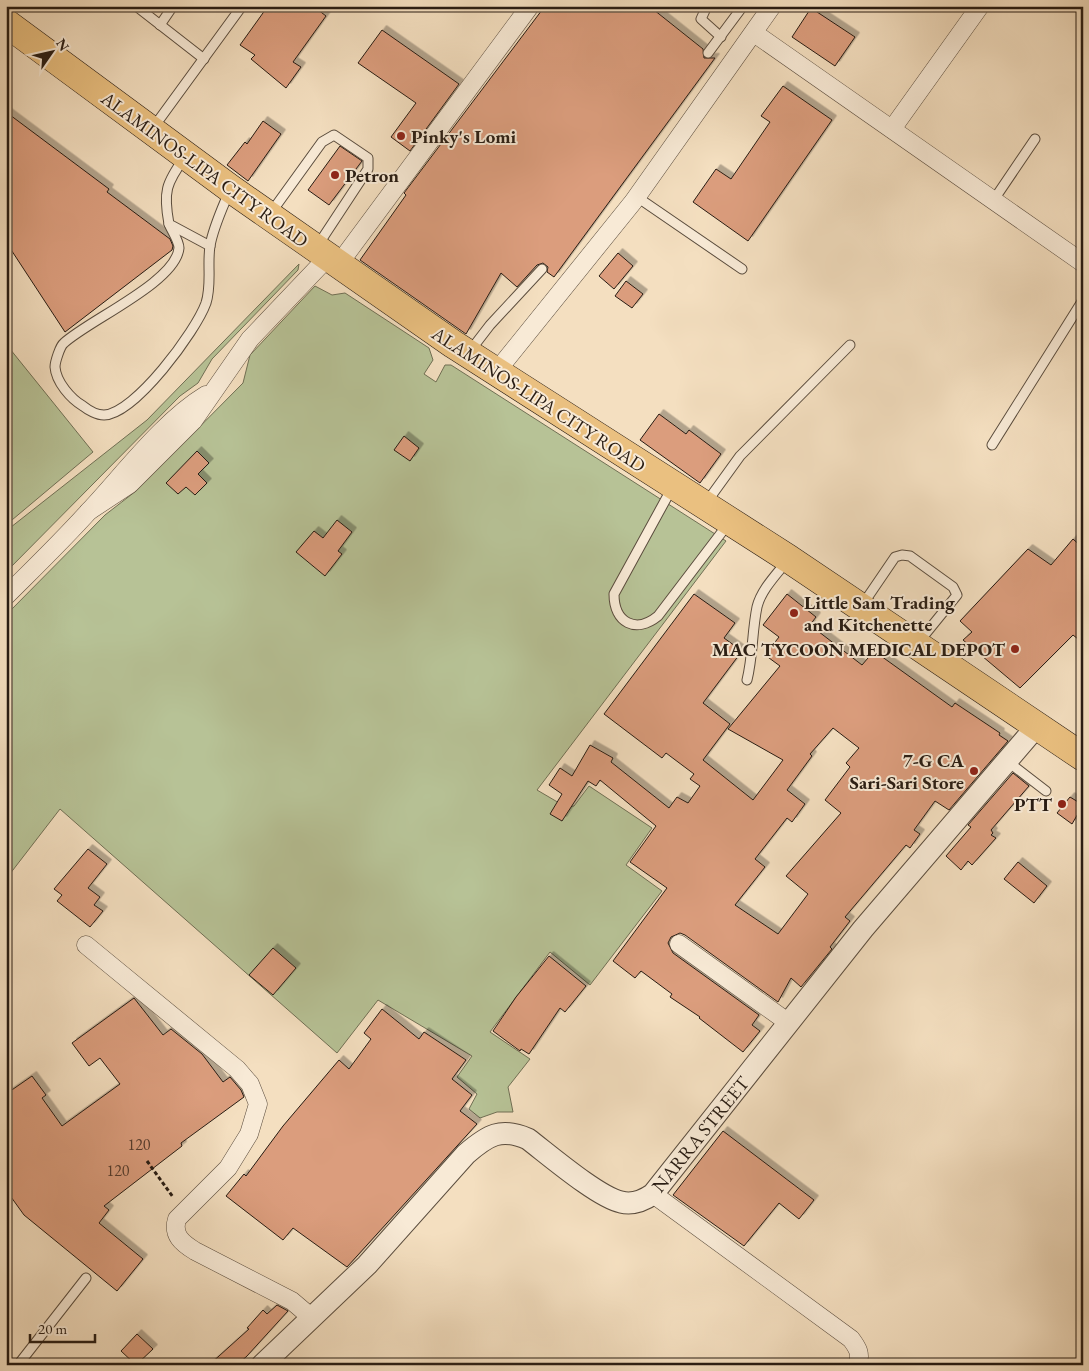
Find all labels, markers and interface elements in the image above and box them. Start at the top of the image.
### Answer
north arrow [28,28,78,78]
text: N [52,35,74,55]
street label: ALAMINOS-LIPA CITY ROAD [95,85,313,253]
place label: Pinky's Lomi [411,124,517,149]
marker: Pinky's Lomi [395,130,407,142]
place label: Petron [345,163,399,188]
marker: Petron [329,169,341,181]
street label: ALAMINOS-LIPA CITY ROAD [426,320,650,478]
place label: Little Sam Trading and Kitchenette [804,590,955,637]
marker: Little Sam Trading and Kitchenette [788,607,800,619]
place label: MAC TYCOON MEDICAL DEPOT [712,637,1006,662]
marker: MAC TYCOON MEDICAL DEPOT [1009,643,1021,655]
place label: 7-G CA Sari-Sari Store [850,748,964,795]
marker: 7-G CA Sari-Sari Store [968,765,980,777]
place label: PTT [1014,792,1053,817]
marker: PTT [1056,798,1068,810]
street label: NARRA STREET [646,1071,755,1197]
house number: 120 [127,1134,151,1155]
house number: 120 [106,1160,130,1181]
scale bar [30,1311,95,1343]
text: 20 m [38,1319,67,1338]

